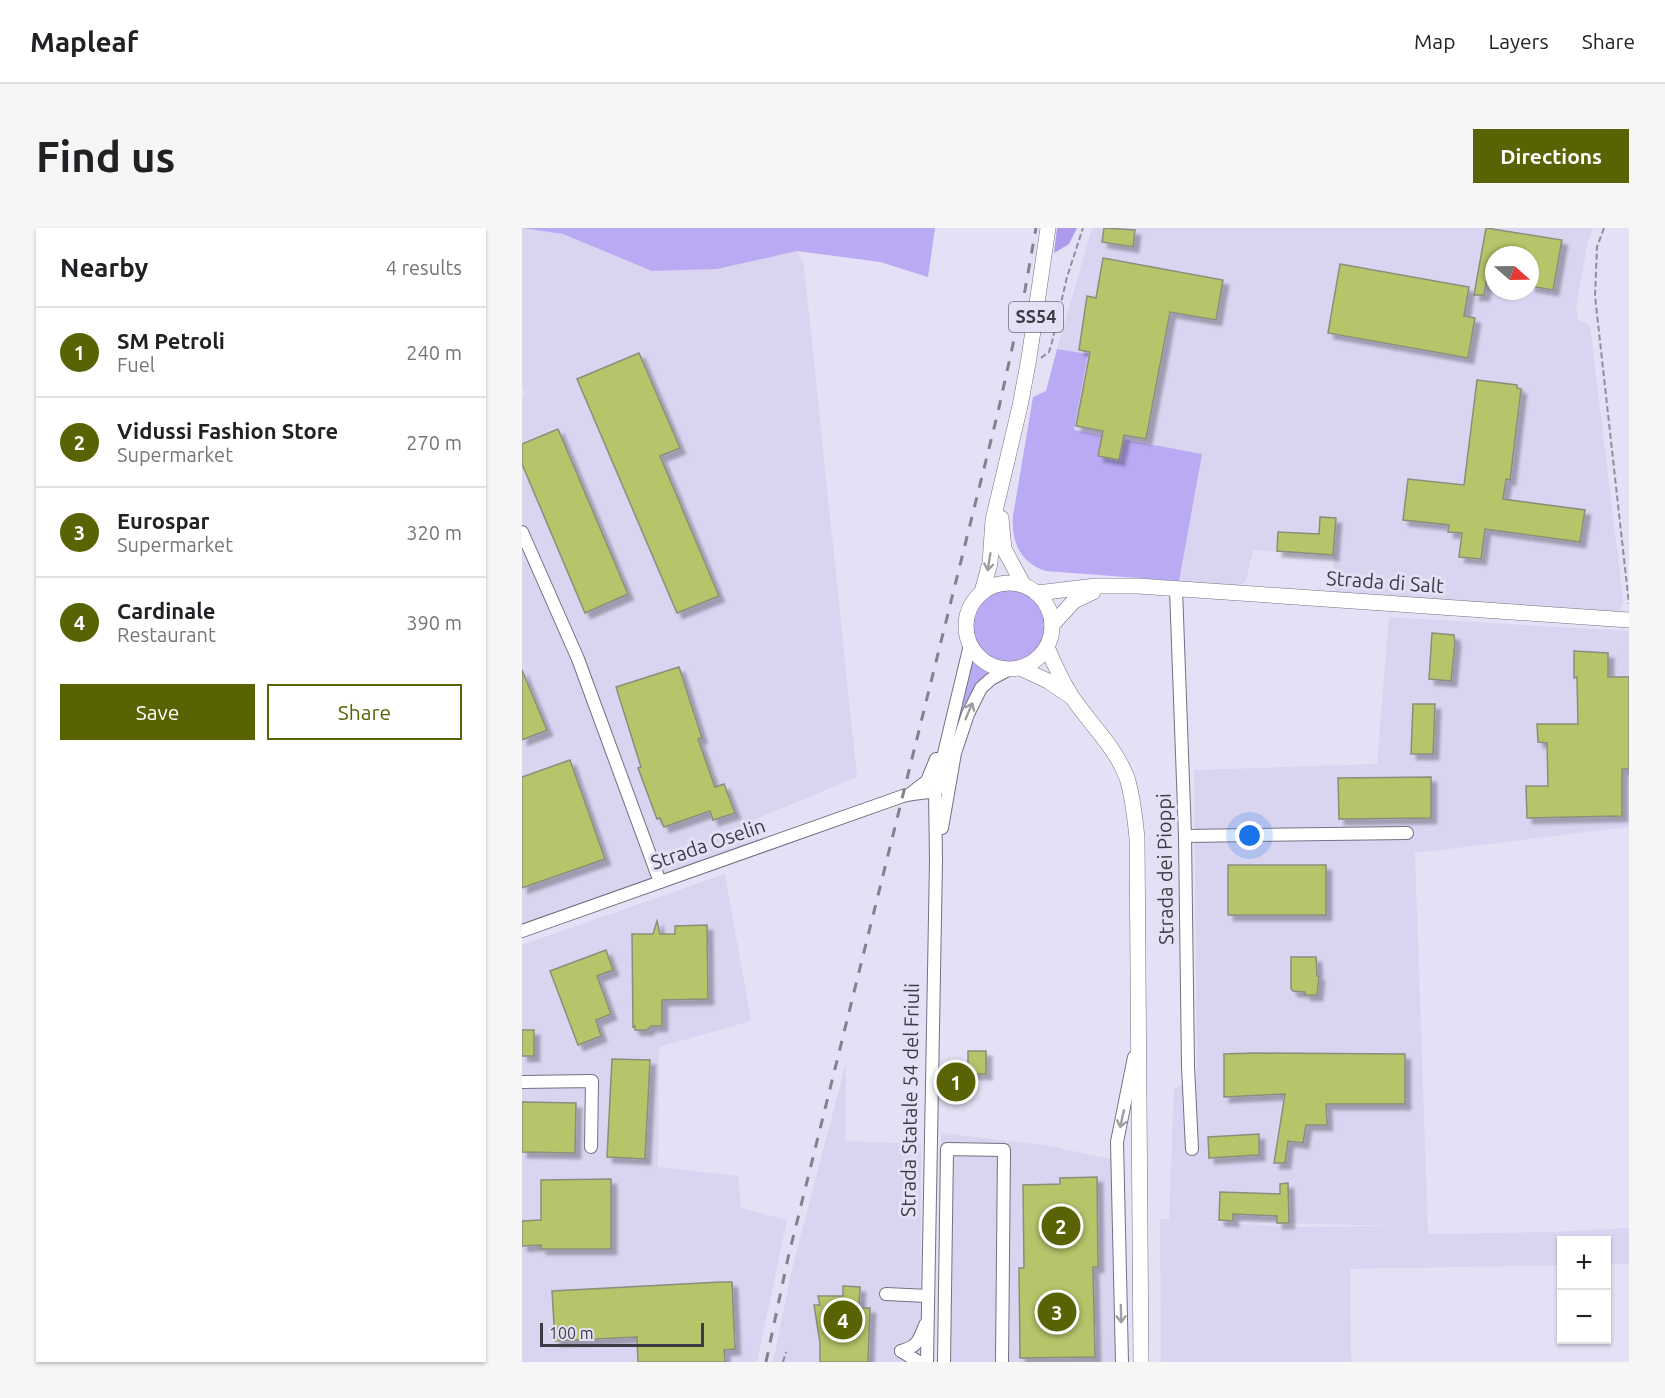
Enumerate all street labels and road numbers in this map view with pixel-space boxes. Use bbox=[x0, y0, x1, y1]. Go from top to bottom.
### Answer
road number: SS54 bbox=[1009, 302, 1063, 332]
street label: Strada di Salt bbox=[1325, 566, 1445, 597]
street label: Strada dei Pioppi bbox=[1152, 793, 1177, 945]
street label: Strada Oselin bbox=[648, 813, 768, 874]
street label: Strada Statale 54 del Friuli bbox=[896, 983, 923, 1217]

